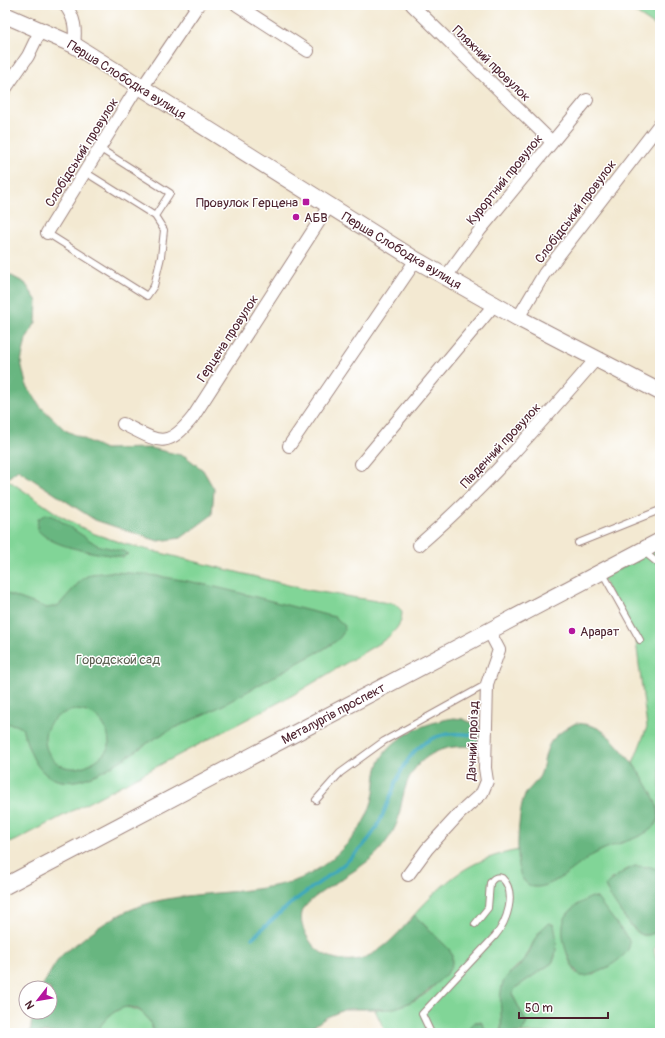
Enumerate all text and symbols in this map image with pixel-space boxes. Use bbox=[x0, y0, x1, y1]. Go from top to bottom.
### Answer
street label: Пляжний провулок bbox=[449, 22, 534, 105]
street label: Перша Слободка вулиця bbox=[64, 37, 189, 123]
street label: Слобідський провулок bbox=[42, 95, 122, 210]
street label: Курортний провулок bbox=[463, 131, 547, 228]
street label: Слобідський провулок bbox=[532, 156, 620, 267]
place label: Провулок Герцена bbox=[196, 195, 298, 211]
marker: Провулок Герцена bbox=[301, 197, 311, 207]
street label: Перша Слободка вулиця bbox=[339, 209, 464, 293]
place label: АБВ bbox=[304, 210, 328, 226]
marker: АБВ bbox=[291, 212, 301, 222]
street label: Герцена провулок bbox=[194, 292, 262, 385]
street label: Південний провулок bbox=[457, 400, 545, 492]
place label: Арарат bbox=[580, 624, 620, 640]
marker: Арарат bbox=[567, 626, 577, 636]
park label: Городской сад bbox=[76, 652, 160, 668]
street label: Металургів проспект bbox=[279, 680, 389, 748]
street label: Дачний проїзд bbox=[464, 701, 482, 782]
north arrow bbox=[18, 980, 58, 1020]
scale bar bbox=[519, 994, 608, 1020]
text: N bbox=[22, 998, 37, 1011]
text: 50 m bbox=[525, 1001, 553, 1016]

